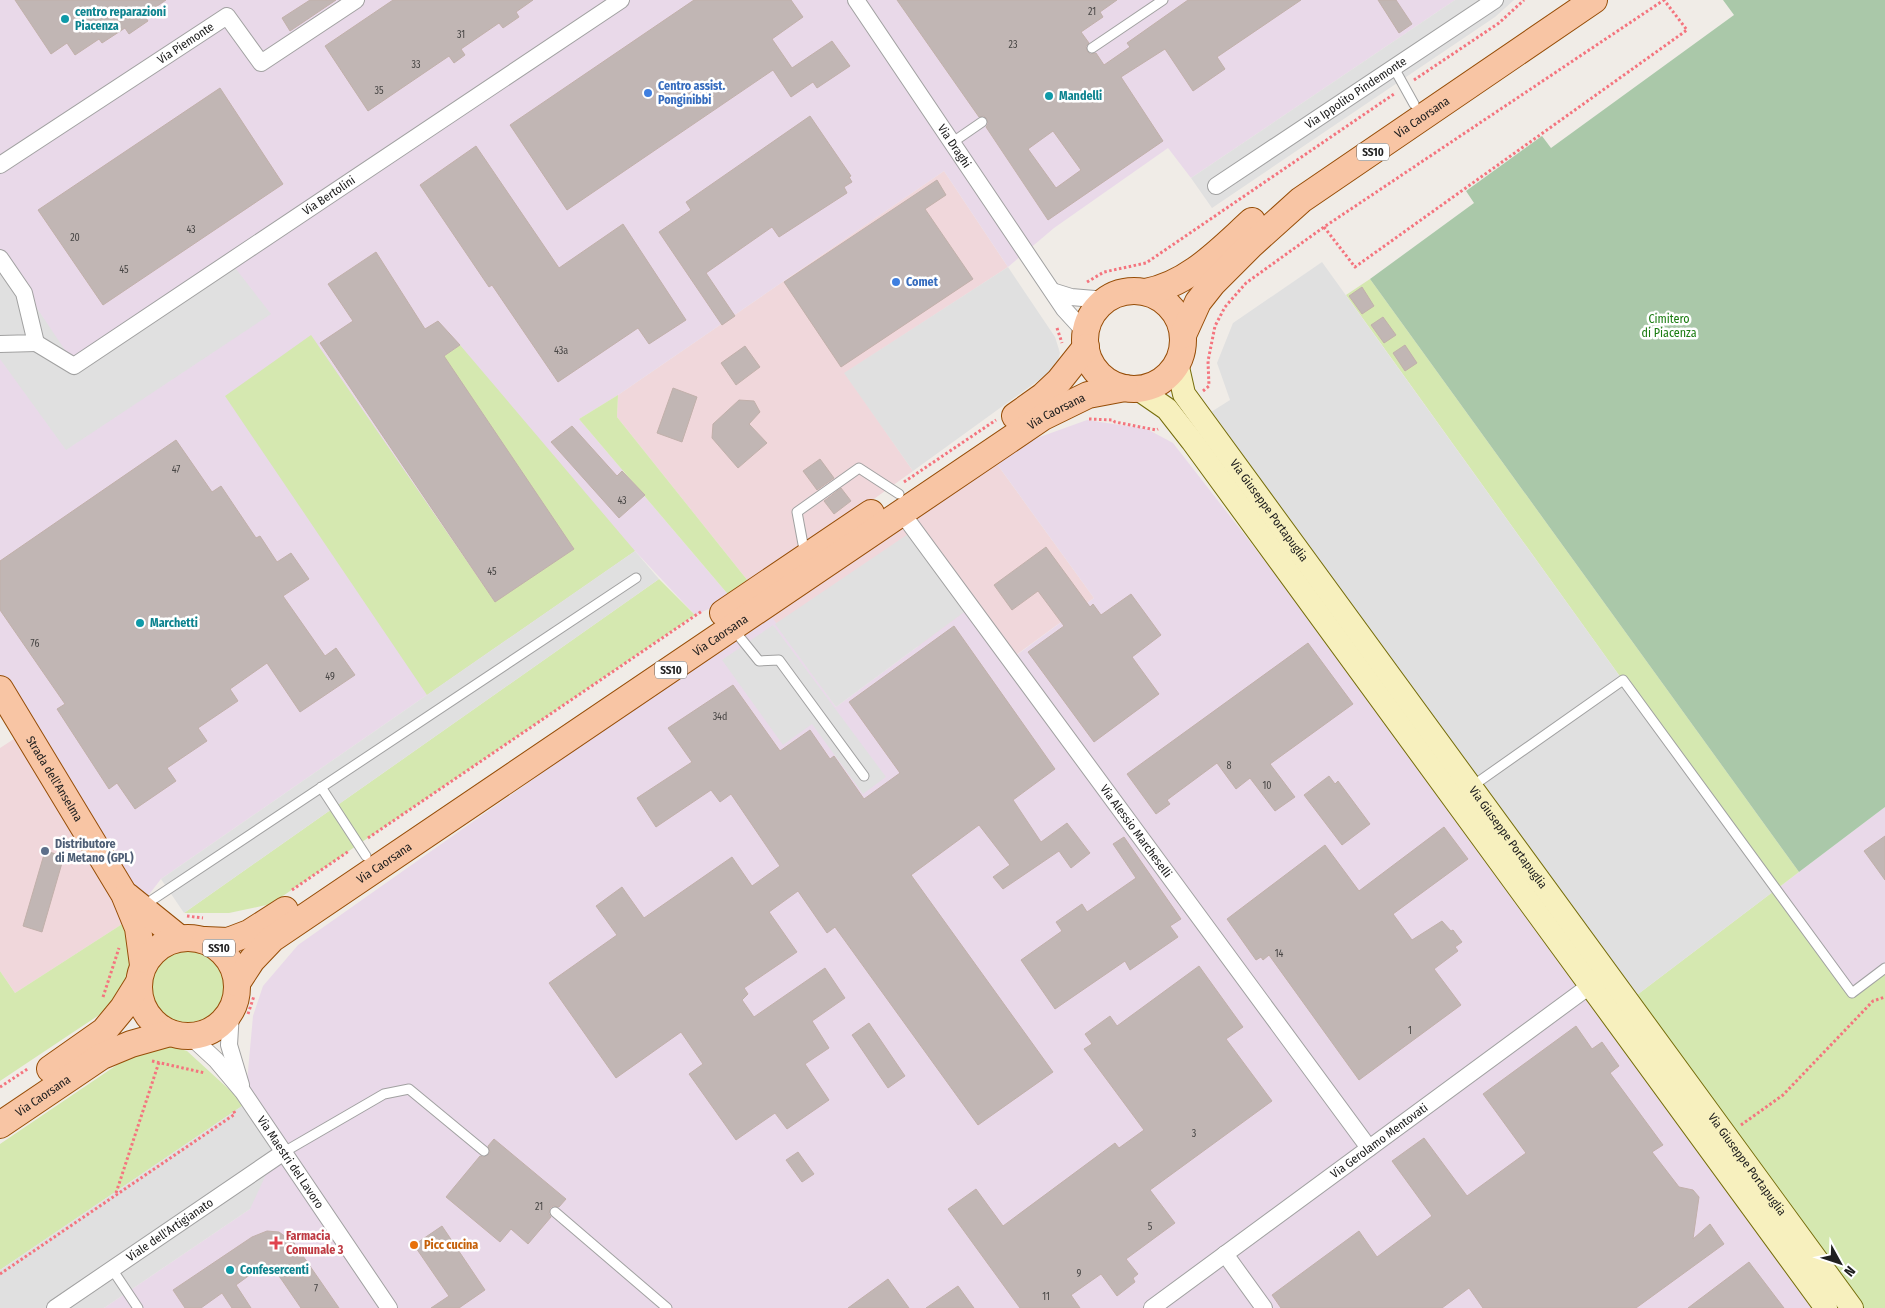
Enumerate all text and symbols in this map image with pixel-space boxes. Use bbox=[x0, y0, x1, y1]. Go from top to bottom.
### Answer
place label: centro reparazioni Piacenza bbox=[75, 5, 166, 33]
house number: 21 bbox=[1088, 6, 1096, 18]
marker: centro reparazioni Piacenza bbox=[59, 13, 71, 25]
street label: Via Piemonte bbox=[155, 20, 217, 67]
house number: 31 bbox=[457, 29, 465, 41]
house number: 23 bbox=[1009, 39, 1018, 51]
street label: Via Ippolito Pindemonte bbox=[1302, 54, 1409, 132]
house number: 33 bbox=[411, 59, 421, 71]
place label: Centro assist. Ponginibbi bbox=[658, 79, 726, 107]
house number: 35 bbox=[374, 85, 384, 97]
marker: Centro assist. Ponginibbi bbox=[642, 87, 654, 99]
place label: Mandelli bbox=[1059, 89, 1102, 103]
marker: Mandelli bbox=[1043, 90, 1055, 102]
street label: Via Caorsana bbox=[1392, 94, 1452, 141]
street label: Via Draghi bbox=[935, 122, 974, 170]
road number: SS10 bbox=[1357, 144, 1389, 160]
street label: Via Bertolini bbox=[300, 173, 358, 218]
house number: 43 bbox=[186, 224, 196, 236]
house number: 20 bbox=[70, 232, 80, 244]
house number: 45 bbox=[119, 264, 129, 276]
place label: Comet bbox=[906, 275, 939, 289]
marker: Comet bbox=[890, 276, 902, 288]
park label: Cimitero di Piacenza bbox=[1641, 312, 1697, 340]
house number: 43a bbox=[554, 345, 568, 357]
street label: Via Caorsana bbox=[1025, 390, 1088, 432]
street label: Via Giuseppe Portapuglia bbox=[1227, 457, 1311, 564]
house number: 47 bbox=[172, 464, 180, 476]
house number: 43 bbox=[617, 495, 627, 507]
house number: 45 bbox=[487, 566, 497, 578]
street label: Via Caorsana bbox=[690, 612, 751, 659]
place label: Marchetti bbox=[150, 616, 198, 630]
marker: Marchetti bbox=[134, 617, 146, 629]
house number: 76 bbox=[31, 638, 39, 650]
road number: SS10 bbox=[655, 662, 687, 678]
house number: 49 bbox=[325, 671, 335, 683]
house number: 34d bbox=[713, 711, 727, 723]
street label: Strada dell'Anselma bbox=[23, 734, 86, 824]
house number: 8 bbox=[1227, 760, 1232, 772]
house number: 10 bbox=[1262, 780, 1272, 792]
street label: Via Alessio Marcheselli bbox=[1097, 782, 1175, 880]
street label: Via Giuseppe Portapuglia bbox=[1466, 784, 1550, 891]
place label: Distributore di Metano (GPL) bbox=[55, 837, 134, 865]
street label: Via Caorsana bbox=[354, 839, 414, 887]
marker: Distributore di Metano (GPL) bbox=[39, 845, 51, 857]
road number: SS10 bbox=[203, 940, 235, 956]
house number: 14 bbox=[1275, 948, 1284, 960]
house number: 1 bbox=[1408, 1025, 1412, 1037]
street label: Via Caorsana bbox=[13, 1072, 73, 1119]
street label: Via Gerolamo Mentovati bbox=[1328, 1100, 1430, 1181]
street label: Via Giuseppe Portapuglia bbox=[1705, 1111, 1789, 1218]
street label: Via Maestri del Lavoro bbox=[254, 1113, 327, 1211]
house number: 3 bbox=[1192, 1128, 1197, 1140]
street label: Viale dell'Artigianato bbox=[124, 1195, 216, 1264]
house number: 21 bbox=[535, 1201, 543, 1213]
house number: 5 bbox=[1148, 1221, 1153, 1233]
place label: Farmacia Comunale 3 bbox=[286, 1229, 344, 1257]
marker: Farmacia Comunale 3 bbox=[270, 1237, 282, 1249]
place label: Picc cucina bbox=[424, 1238, 478, 1252]
north arrow bbox=[1815, 1238, 1865, 1288]
marker: Picc cucina bbox=[408, 1239, 420, 1251]
text: N bbox=[1840, 1262, 1859, 1280]
place label: Confesercenti bbox=[240, 1263, 309, 1277]
marker: Confesercenti bbox=[224, 1264, 236, 1276]
house number: 9 bbox=[1077, 1268, 1082, 1280]
house number: 7 bbox=[314, 1283, 318, 1295]
house number: 11 bbox=[1042, 1291, 1050, 1303]

